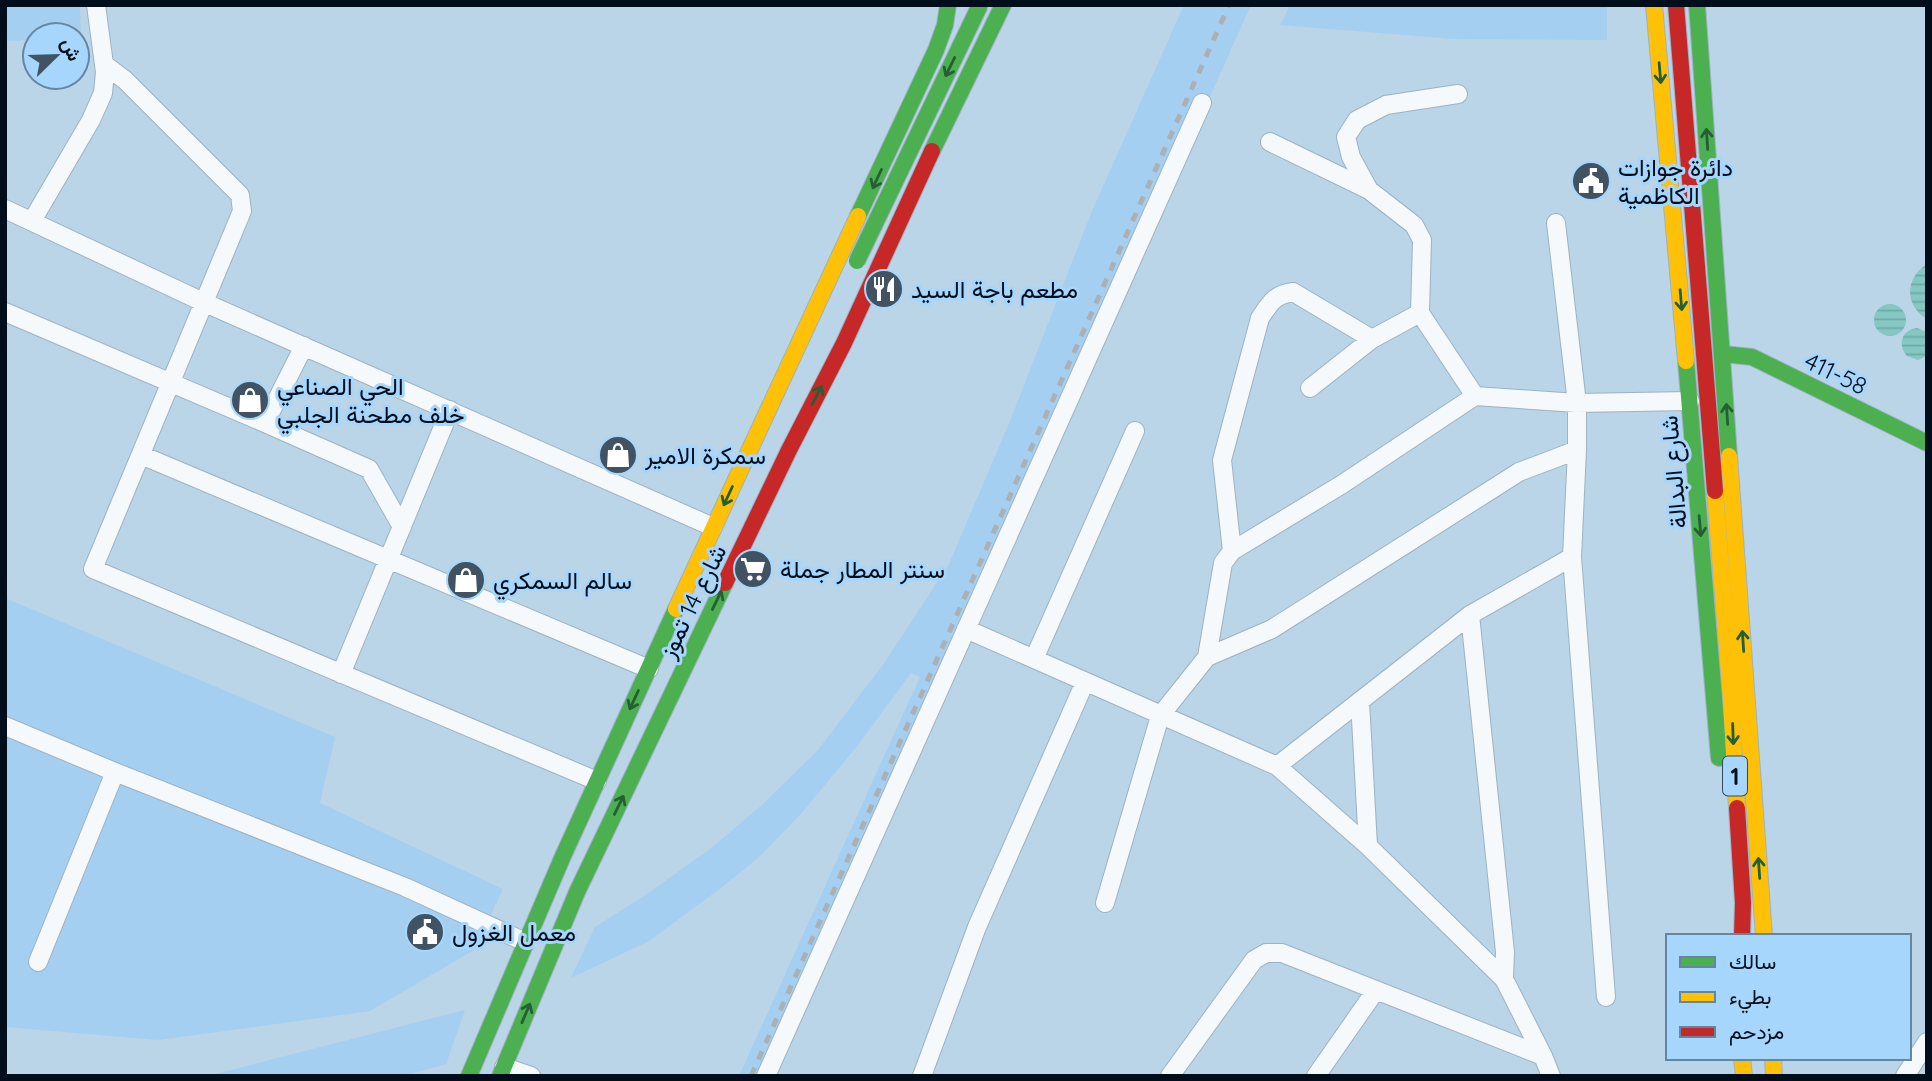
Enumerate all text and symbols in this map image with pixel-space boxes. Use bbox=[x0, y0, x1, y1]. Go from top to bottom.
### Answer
north arrow bbox=[21, 21, 91, 91]
text: ش bbox=[56, 34, 87, 65]
one-way arrow bbox=[943, 56, 956, 77]
one-way arrow bbox=[1654, 61, 1667, 84]
one-way arrow bbox=[1700, 128, 1713, 151]
place label: دائرة جوازات الكاظمية bbox=[1618, 152, 1733, 210]
public building icon: دائرة جوازات الكاظمية bbox=[1570, 160, 1612, 202]
one-way arrow bbox=[869, 168, 883, 189]
restaurant icon: مطعم باجة السيد bbox=[863, 268, 905, 310]
place label: مطعم باجة السيد bbox=[911, 274, 1078, 306]
one-way arrow bbox=[1674, 288, 1687, 311]
street label: 411-58 bbox=[1800, 345, 1872, 401]
place label: الحي الصناعي خلف مطحنة الجلبي bbox=[277, 371, 465, 434]
shop icon: الحي الصناعي خلف مطحنة الجلبي bbox=[229, 379, 271, 421]
one-way arrow bbox=[810, 386, 824, 406]
one-way arrow bbox=[1721, 403, 1734, 426]
street label: شارع البدالة bbox=[1653, 414, 1695, 530]
shop icon: سمكرة الامير bbox=[597, 434, 639, 476]
place label: سمكرة الامير bbox=[644, 440, 766, 471]
one-way arrow bbox=[721, 484, 734, 506]
one-way arrow bbox=[1694, 515, 1707, 537]
street label: شارع 14 تموز bbox=[651, 539, 734, 664]
supermarket icon: سنتر المطار جملة bbox=[732, 548, 774, 590]
place label: سنتر المطار جملة bbox=[780, 554, 945, 585]
shop icon: سالم السمكري bbox=[445, 559, 487, 601]
place label: سالم السمكري bbox=[493, 565, 632, 600]
one-way arrow bbox=[711, 590, 724, 611]
one-way arrow bbox=[1737, 630, 1750, 653]
one-way arrow bbox=[627, 689, 640, 710]
one-way arrow bbox=[1726, 722, 1739, 745]
road number: 1 bbox=[1723, 756, 1747, 796]
one-way arrow bbox=[613, 795, 626, 816]
one-way arrow bbox=[1753, 856, 1766, 879]
public building icon: معمل الغزول bbox=[404, 911, 446, 953]
place label: معمل الغزول bbox=[452, 917, 576, 948]
legend bbox=[1666, 934, 1911, 1060]
text: سالك bbox=[1729, 948, 1776, 974]
text: بطيء bbox=[1729, 983, 1772, 1014]
one-way arrow bbox=[520, 1002, 533, 1024]
text: مزدحم bbox=[1729, 1018, 1784, 1046]

